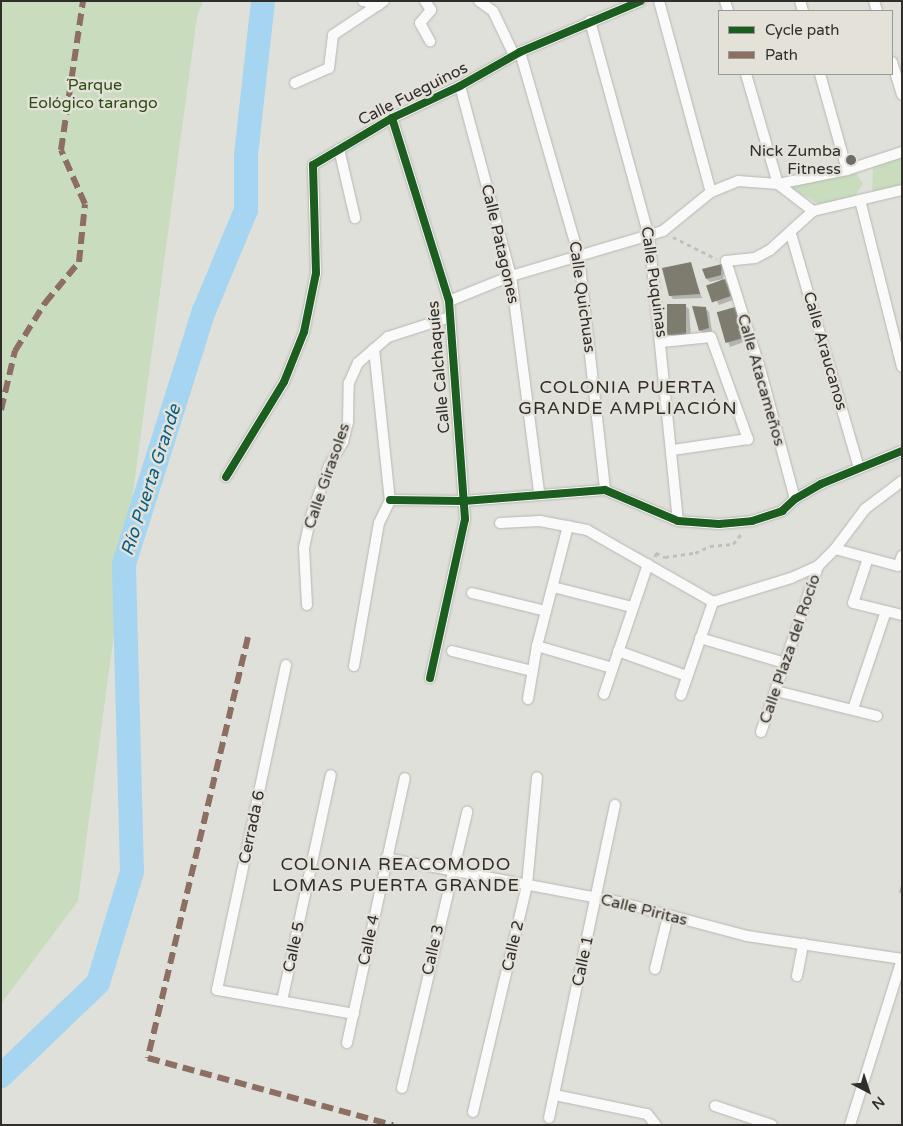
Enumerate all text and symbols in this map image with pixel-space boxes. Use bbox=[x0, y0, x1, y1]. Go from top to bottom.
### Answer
legend bbox=[718, 10, 893, 75]
text: Cycle path bbox=[765, 21, 839, 39]
text: Path bbox=[765, 46, 798, 64]
street label: Calle Fueguinos bbox=[355, 58, 471, 130]
park label: ´Parque Eológico tarango bbox=[28, 75, 158, 113]
place label: Nick Zumba Fitness bbox=[749, 141, 841, 179]
marker: Nick Zumba Fitness bbox=[845, 154, 857, 166]
street label: Calle Patagones bbox=[477, 182, 523, 306]
street label: Calle Puquinas bbox=[637, 225, 671, 339]
street label: Calle Quichuas bbox=[565, 240, 599, 354]
street label: Calle Araucanos bbox=[799, 289, 851, 413]
street label: Calle Calchaquíes bbox=[424, 300, 454, 434]
street label: Calle Atacameños bbox=[733, 312, 789, 448]
district label: COLONIA PUERTA GRANDE AMPLIACIÓN bbox=[516, 377, 740, 419]
water label: Río Puerta Grande bbox=[116, 402, 186, 558]
street label: Calle Girasoles bbox=[300, 421, 354, 531]
street label: Calle Plaza del Rocío bbox=[755, 572, 825, 726]
street label: Cerrada 6 bbox=[235, 789, 269, 865]
district label: COLONIA REACOMODO LOMAS PUERTA GRANDE bbox=[270, 854, 522, 896]
street label: Calle Piritas bbox=[599, 890, 689, 930]
street label: Calle 4 bbox=[354, 913, 384, 967]
street label: Calle 2 bbox=[498, 919, 528, 973]
street label: Calle 5 bbox=[279, 920, 309, 974]
street label: Calle 3 bbox=[418, 923, 448, 977]
street label: Calle 1 bbox=[568, 934, 598, 988]
north arrow bbox=[843, 1066, 893, 1116]
text: N bbox=[868, 1093, 888, 1113]

